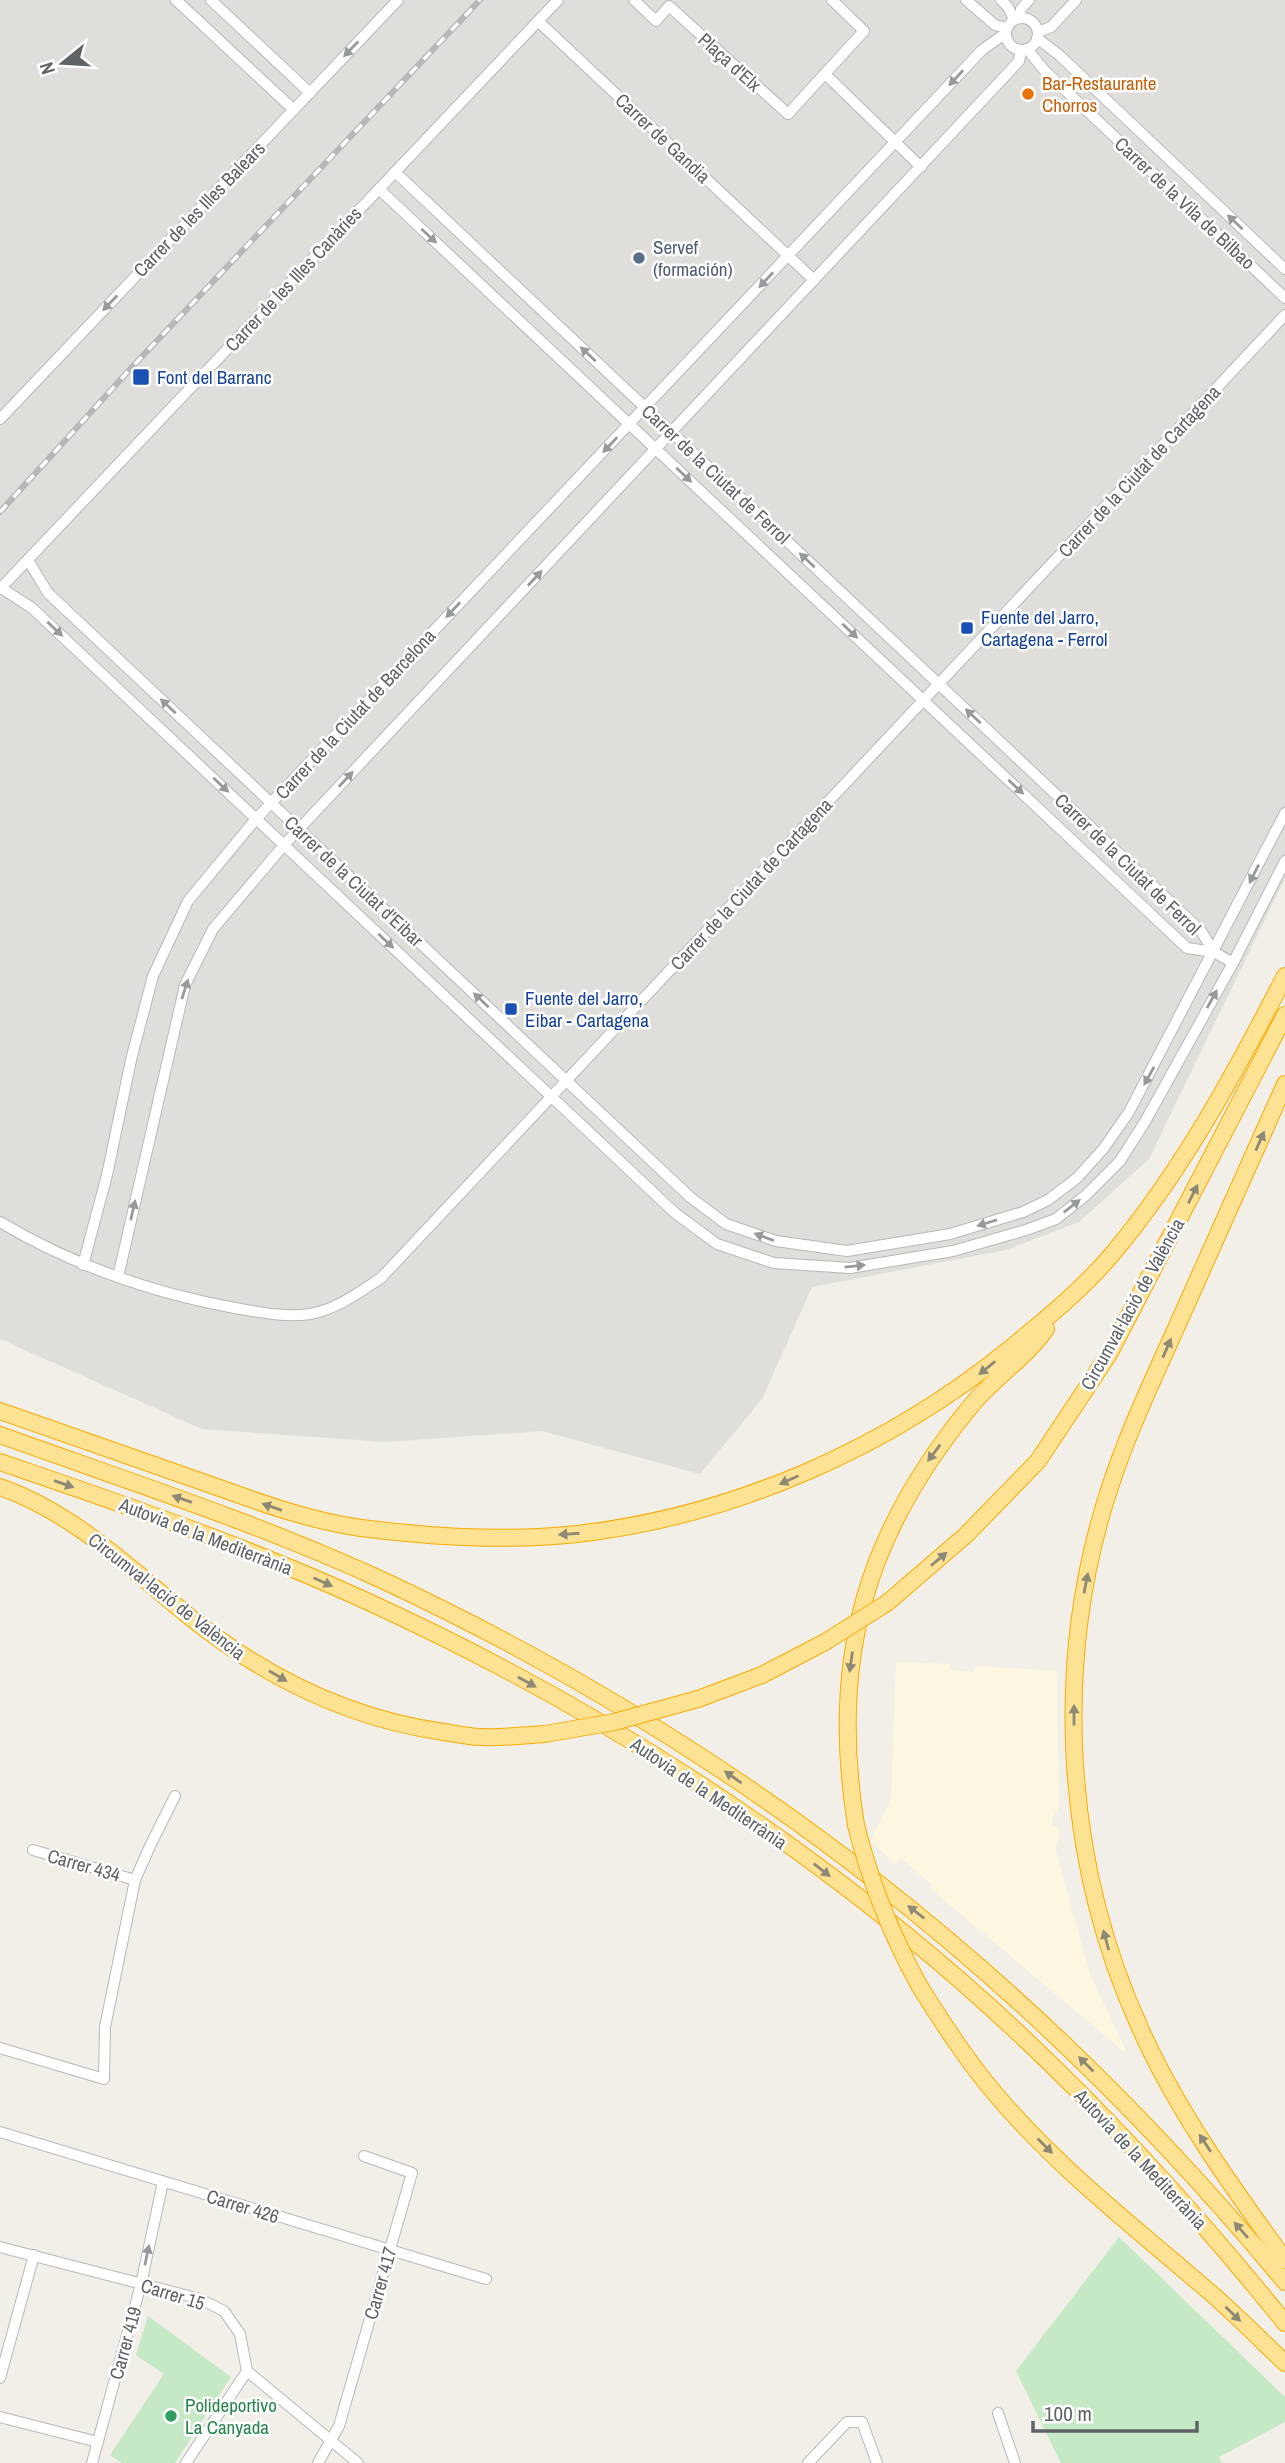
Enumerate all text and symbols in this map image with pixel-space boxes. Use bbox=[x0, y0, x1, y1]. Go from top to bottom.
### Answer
street label: Plaça d'Elx bbox=[693, 27, 767, 97]
north arrow bbox=[28, 28, 98, 98]
one-way arrow bbox=[343, 41, 360, 58]
text: N bbox=[33, 59, 61, 78]
one-way arrow bbox=[947, 70, 964, 87]
place label: Bar-Restaurante Chorros bbox=[1042, 70, 1156, 118]
marker: Bar-Restaurante Chorros bbox=[1020, 86, 1036, 102]
street label: Carrer de Gandia bbox=[610, 87, 716, 189]
street label: Carrer de la Vila de Bilbao bbox=[1109, 131, 1261, 275]
street label: Carrer de les Illes Balears bbox=[127, 135, 271, 282]
street label: Carrer de les Illes Canàries bbox=[219, 201, 367, 357]
one-way arrow bbox=[1227, 213, 1244, 230]
one-way arrow bbox=[420, 227, 437, 243]
place label: Servef (formación) bbox=[653, 234, 733, 282]
marker: Servef (formación) bbox=[631, 250, 647, 266]
one-way arrow bbox=[757, 271, 774, 288]
one-way arrow bbox=[103, 294, 119, 311]
one-way arrow bbox=[580, 346, 597, 362]
place label: Font del Barranc bbox=[157, 364, 272, 390]
marker: Font del Barranc bbox=[131, 367, 151, 387]
street label: Carrer de la Ciutat de Cartagena bbox=[1052, 379, 1226, 563]
street label: Carrer de la Ciutat de Ferrol bbox=[636, 398, 796, 550]
one-way arrow bbox=[602, 436, 618, 453]
one-way arrow bbox=[675, 467, 692, 483]
one-way arrow bbox=[799, 553, 816, 569]
one-way arrow bbox=[527, 570, 543, 587]
one-way arrow bbox=[445, 602, 462, 619]
place label: Fuente del Jarro, Cartagena - Ferrol bbox=[981, 604, 1108, 652]
marker: Fuente del Jarro, Cartagena - Ferrol bbox=[959, 620, 975, 636]
one-way arrow bbox=[46, 621, 64, 637]
street label: Carrer de la Ciutat de Barcelona bbox=[269, 623, 441, 805]
one-way arrow bbox=[841, 623, 859, 639]
one-way arrow bbox=[159, 698, 177, 714]
one-way arrow bbox=[965, 709, 982, 725]
one-way arrow bbox=[338, 770, 354, 788]
one-way arrow bbox=[212, 777, 230, 793]
one-way arrow bbox=[1007, 778, 1024, 794]
street label: Carrer de la Ciutat de Ferrol bbox=[1049, 787, 1207, 941]
street label: Carrer de la Ciutat de Cartagena bbox=[664, 792, 838, 976]
street label: Carrer de la Ciutat d'Eibar bbox=[279, 810, 430, 953]
one-way arrow bbox=[1248, 864, 1259, 884]
one-way arrow bbox=[377, 933, 395, 949]
one-way arrow bbox=[180, 978, 191, 999]
place label: Fuente del Jarro, Eibar - Cartagena bbox=[525, 985, 649, 1033]
one-way arrow bbox=[1206, 990, 1218, 1009]
one-way arrow bbox=[473, 993, 490, 1009]
marker: Fuente del Jarro, Eibar - Cartagena bbox=[503, 1001, 519, 1017]
one-way arrow bbox=[1143, 1066, 1155, 1086]
one-way arrow bbox=[1254, 1131, 1266, 1151]
one-way arrow bbox=[1187, 1184, 1198, 1204]
one-way arrow bbox=[128, 1199, 139, 1221]
one-way arrow bbox=[1063, 1199, 1081, 1214]
street label: Circumval·lació de València bbox=[1074, 1213, 1190, 1395]
one-way arrow bbox=[976, 1219, 997, 1229]
one-way arrow bbox=[753, 1231, 774, 1242]
one-way arrow bbox=[845, 1261, 867, 1272]
one-way arrow bbox=[1162, 1338, 1173, 1359]
one-way arrow bbox=[978, 1360, 996, 1375]
one-way arrow bbox=[927, 1444, 942, 1462]
one-way arrow bbox=[779, 1474, 799, 1486]
one-way arrow bbox=[54, 1479, 75, 1490]
street label: Autovia de la Mediterrània bbox=[115, 1491, 297, 1581]
one-way arrow bbox=[171, 1494, 192, 1505]
one-way arrow bbox=[261, 1501, 282, 1512]
street label: Circumval·lació de València bbox=[83, 1526, 251, 1666]
one-way arrow bbox=[558, 1529, 580, 1540]
one-way arrow bbox=[930, 1551, 948, 1566]
one-way arrow bbox=[1081, 1572, 1092, 1594]
one-way arrow bbox=[313, 1576, 333, 1588]
one-way arrow bbox=[846, 1651, 857, 1673]
one-way arrow bbox=[268, 1670, 287, 1682]
one-way arrow bbox=[517, 1676, 537, 1688]
one-way arrow bbox=[1068, 1704, 1080, 1726]
street label: Autovia de la Mediterrània bbox=[625, 1730, 793, 1855]
one-way arrow bbox=[724, 1770, 742, 1784]
street label: Carrer 434 bbox=[45, 1842, 124, 1888]
one-way arrow bbox=[813, 1863, 831, 1877]
one-way arrow bbox=[908, 1905, 926, 1920]
one-way arrow bbox=[1100, 1928, 1111, 1950]
one-way arrow bbox=[1078, 2056, 1095, 2072]
street label: Autovia de la Mediterrània bbox=[1068, 2082, 1213, 2235]
one-way arrow bbox=[1198, 2134, 1211, 2153]
one-way arrow bbox=[1036, 2138, 1053, 2155]
street label: Carrer 426 bbox=[204, 2183, 282, 2229]
one-way arrow bbox=[1233, 2221, 1249, 2239]
street label: Carrer 417 bbox=[357, 2243, 403, 2322]
one-way arrow bbox=[142, 2244, 153, 2266]
street label: Carrer 15 bbox=[138, 2272, 209, 2316]
street label: Carrer 419 bbox=[103, 2304, 147, 2382]
one-way arrow bbox=[1224, 2305, 1241, 2321]
scale bar bbox=[1033, 2390, 1198, 2434]
place label: Polideportivo La Canyada bbox=[185, 2392, 277, 2440]
text: 100 m bbox=[1044, 2399, 1092, 2428]
marker: Polideportivo La Canyada bbox=[163, 2408, 179, 2424]

